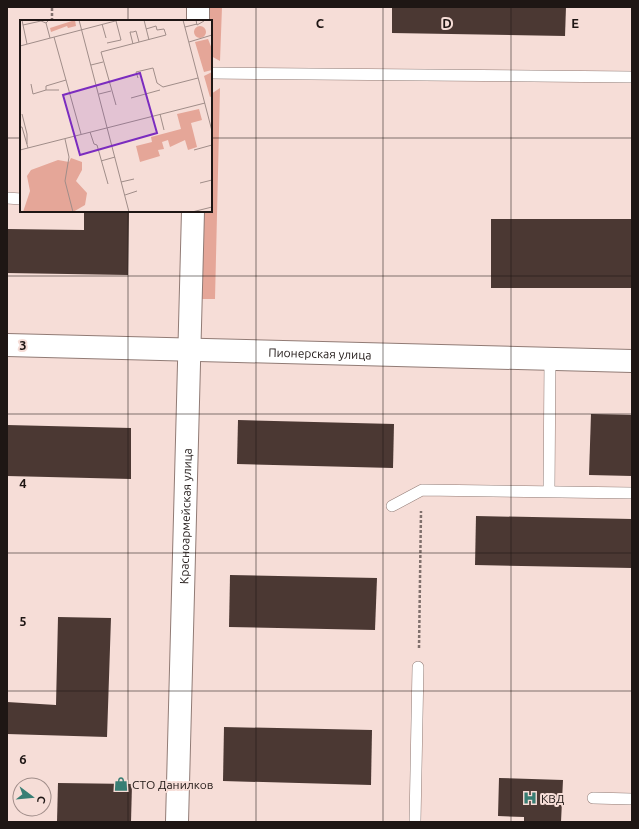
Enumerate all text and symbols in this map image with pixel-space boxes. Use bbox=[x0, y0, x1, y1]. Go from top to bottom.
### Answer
text: C bbox=[316, 16, 325, 30]
text: D bbox=[442, 16, 452, 30]
text: E bbox=[571, 16, 579, 30]
inset map bbox=[20, 20, 212, 212]
text: 3 bbox=[19, 338, 27, 352]
street label: Пионерская улица bbox=[268, 345, 372, 361]
street label: Красноармейская улица bbox=[177, 448, 193, 584]
text: 4 bbox=[19, 476, 27, 490]
text: 5 bbox=[19, 614, 27, 628]
text: 6 bbox=[19, 752, 27, 766]
shop icon: СТО Данилков bbox=[113, 776, 129, 792]
north arrow bbox=[12, 777, 52, 817]
place label: СТО Данилков bbox=[132, 778, 213, 791]
hospital icon: КВД bbox=[522, 790, 538, 806]
place label: КВД bbox=[541, 792, 564, 805]
text: С bbox=[35, 795, 48, 805]

